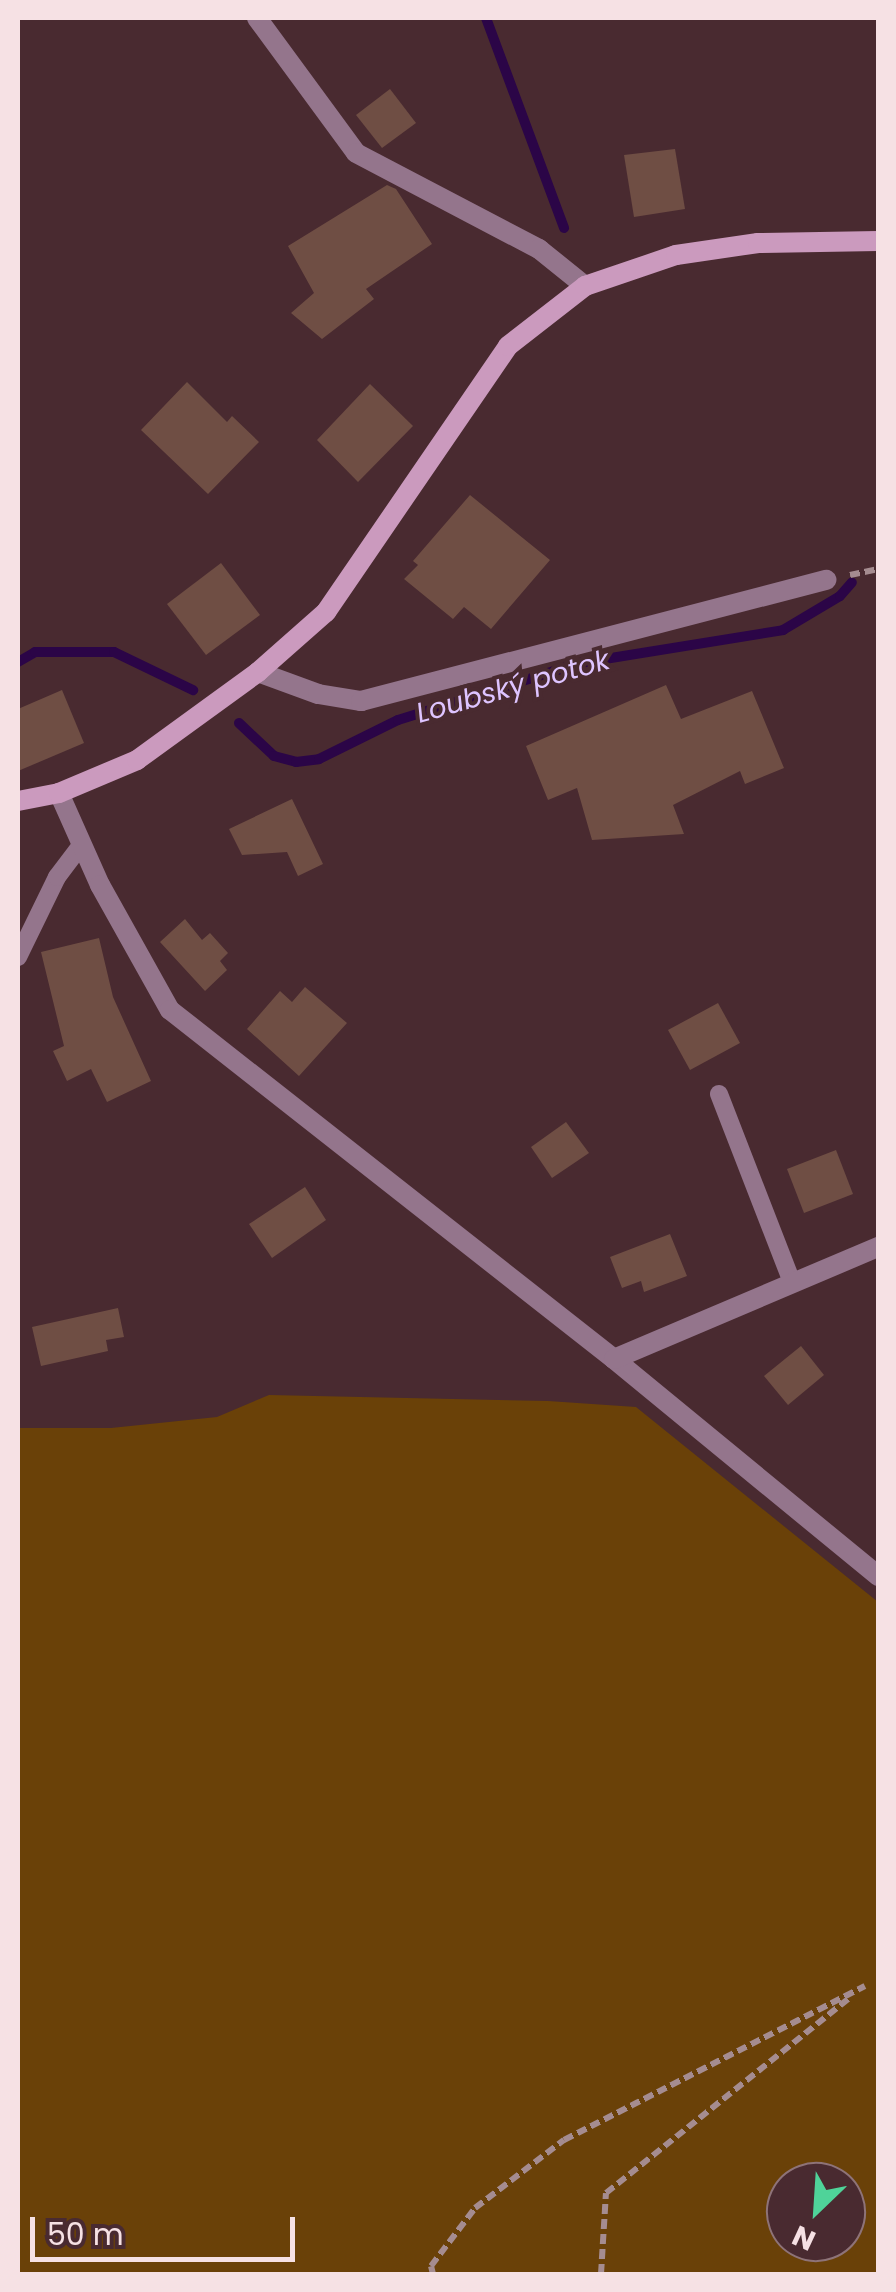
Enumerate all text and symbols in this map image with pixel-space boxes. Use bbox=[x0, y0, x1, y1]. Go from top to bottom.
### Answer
water label: Loubský potok bbox=[413, 643, 613, 731]
north arrow bbox=[766, 2162, 866, 2262]
scale bar bbox=[35, 2197, 300, 2259]
text: 50 m bbox=[47, 2213, 124, 2256]
text: N bbox=[786, 2216, 822, 2260]

